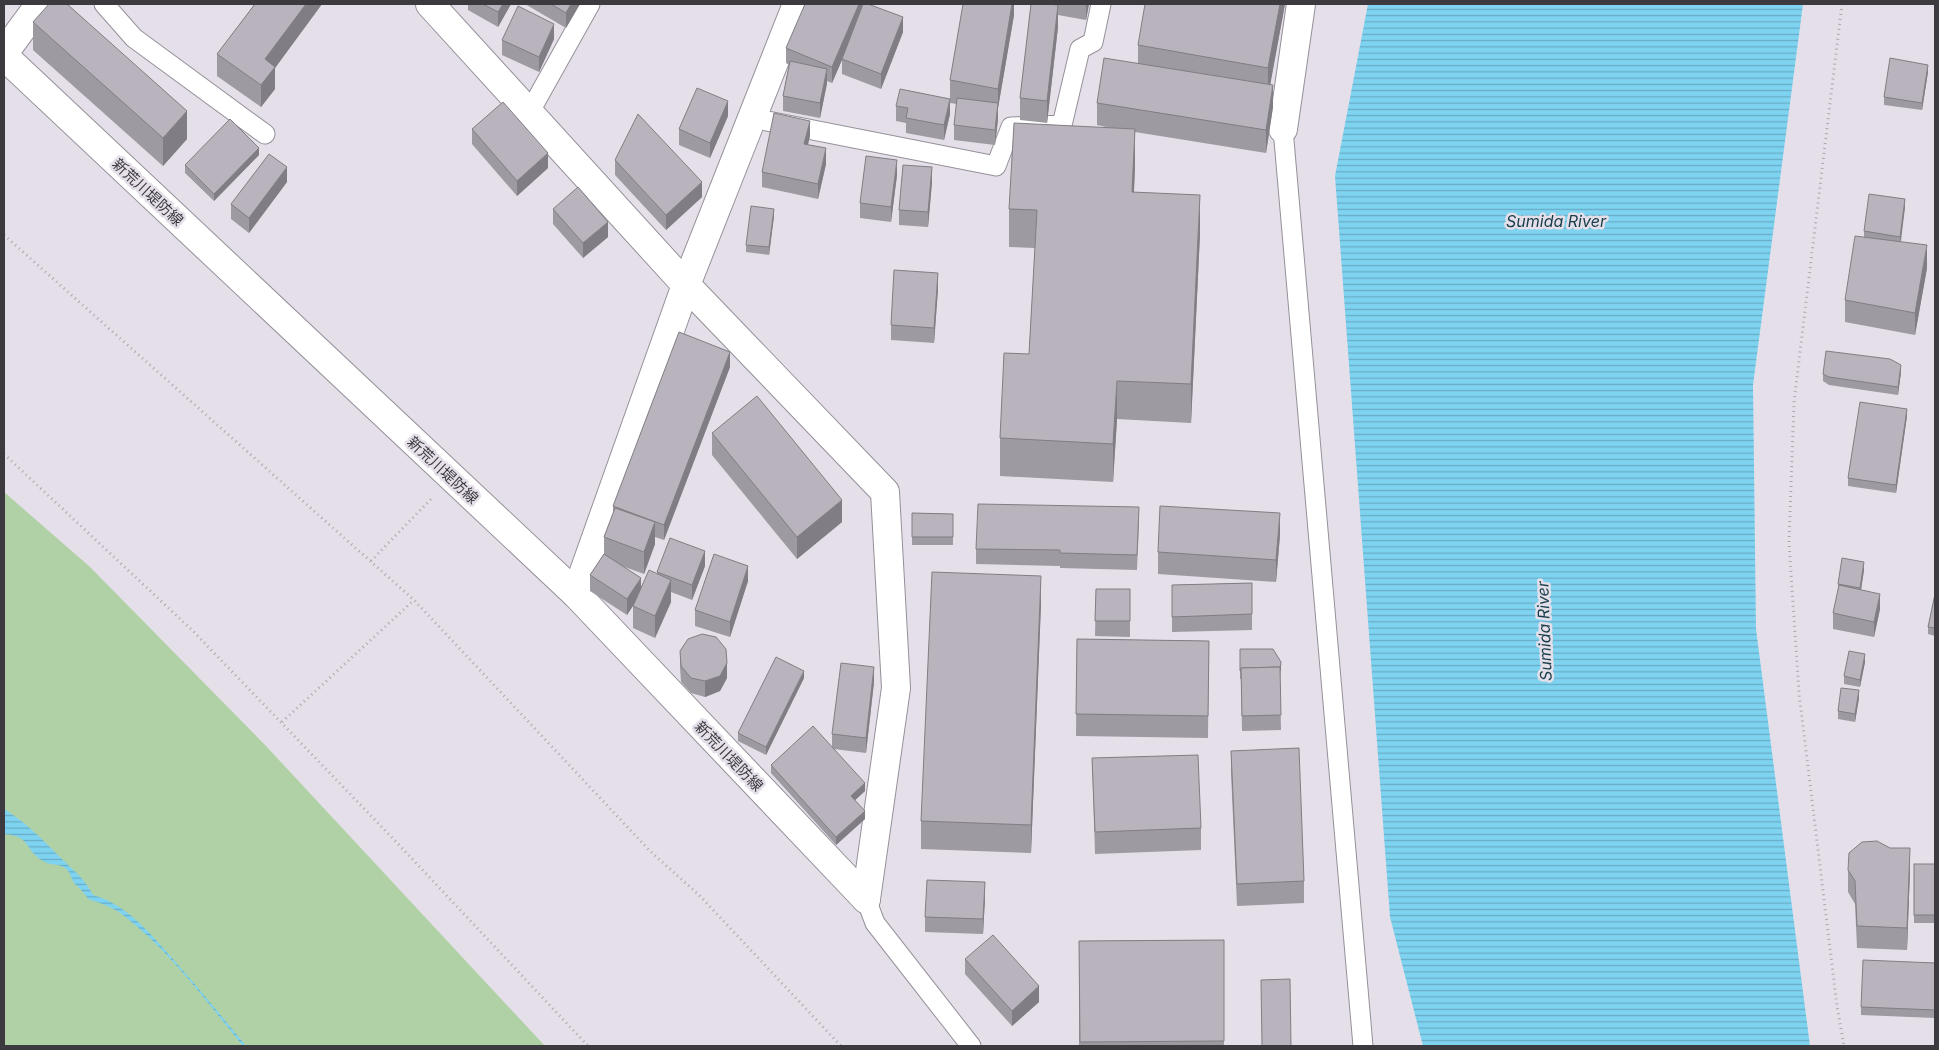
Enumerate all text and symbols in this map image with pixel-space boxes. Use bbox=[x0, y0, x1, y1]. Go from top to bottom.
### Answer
street label: 新荒川堤防線 bbox=[109, 154, 187, 230]
water label: Sumida River bbox=[1506, 211, 1607, 231]
street label: 新荒川堤防線 bbox=[404, 432, 482, 508]
water label: Sumida River bbox=[1532, 580, 1556, 681]
street label: 新荒川堤防線 bbox=[691, 717, 767, 795]

